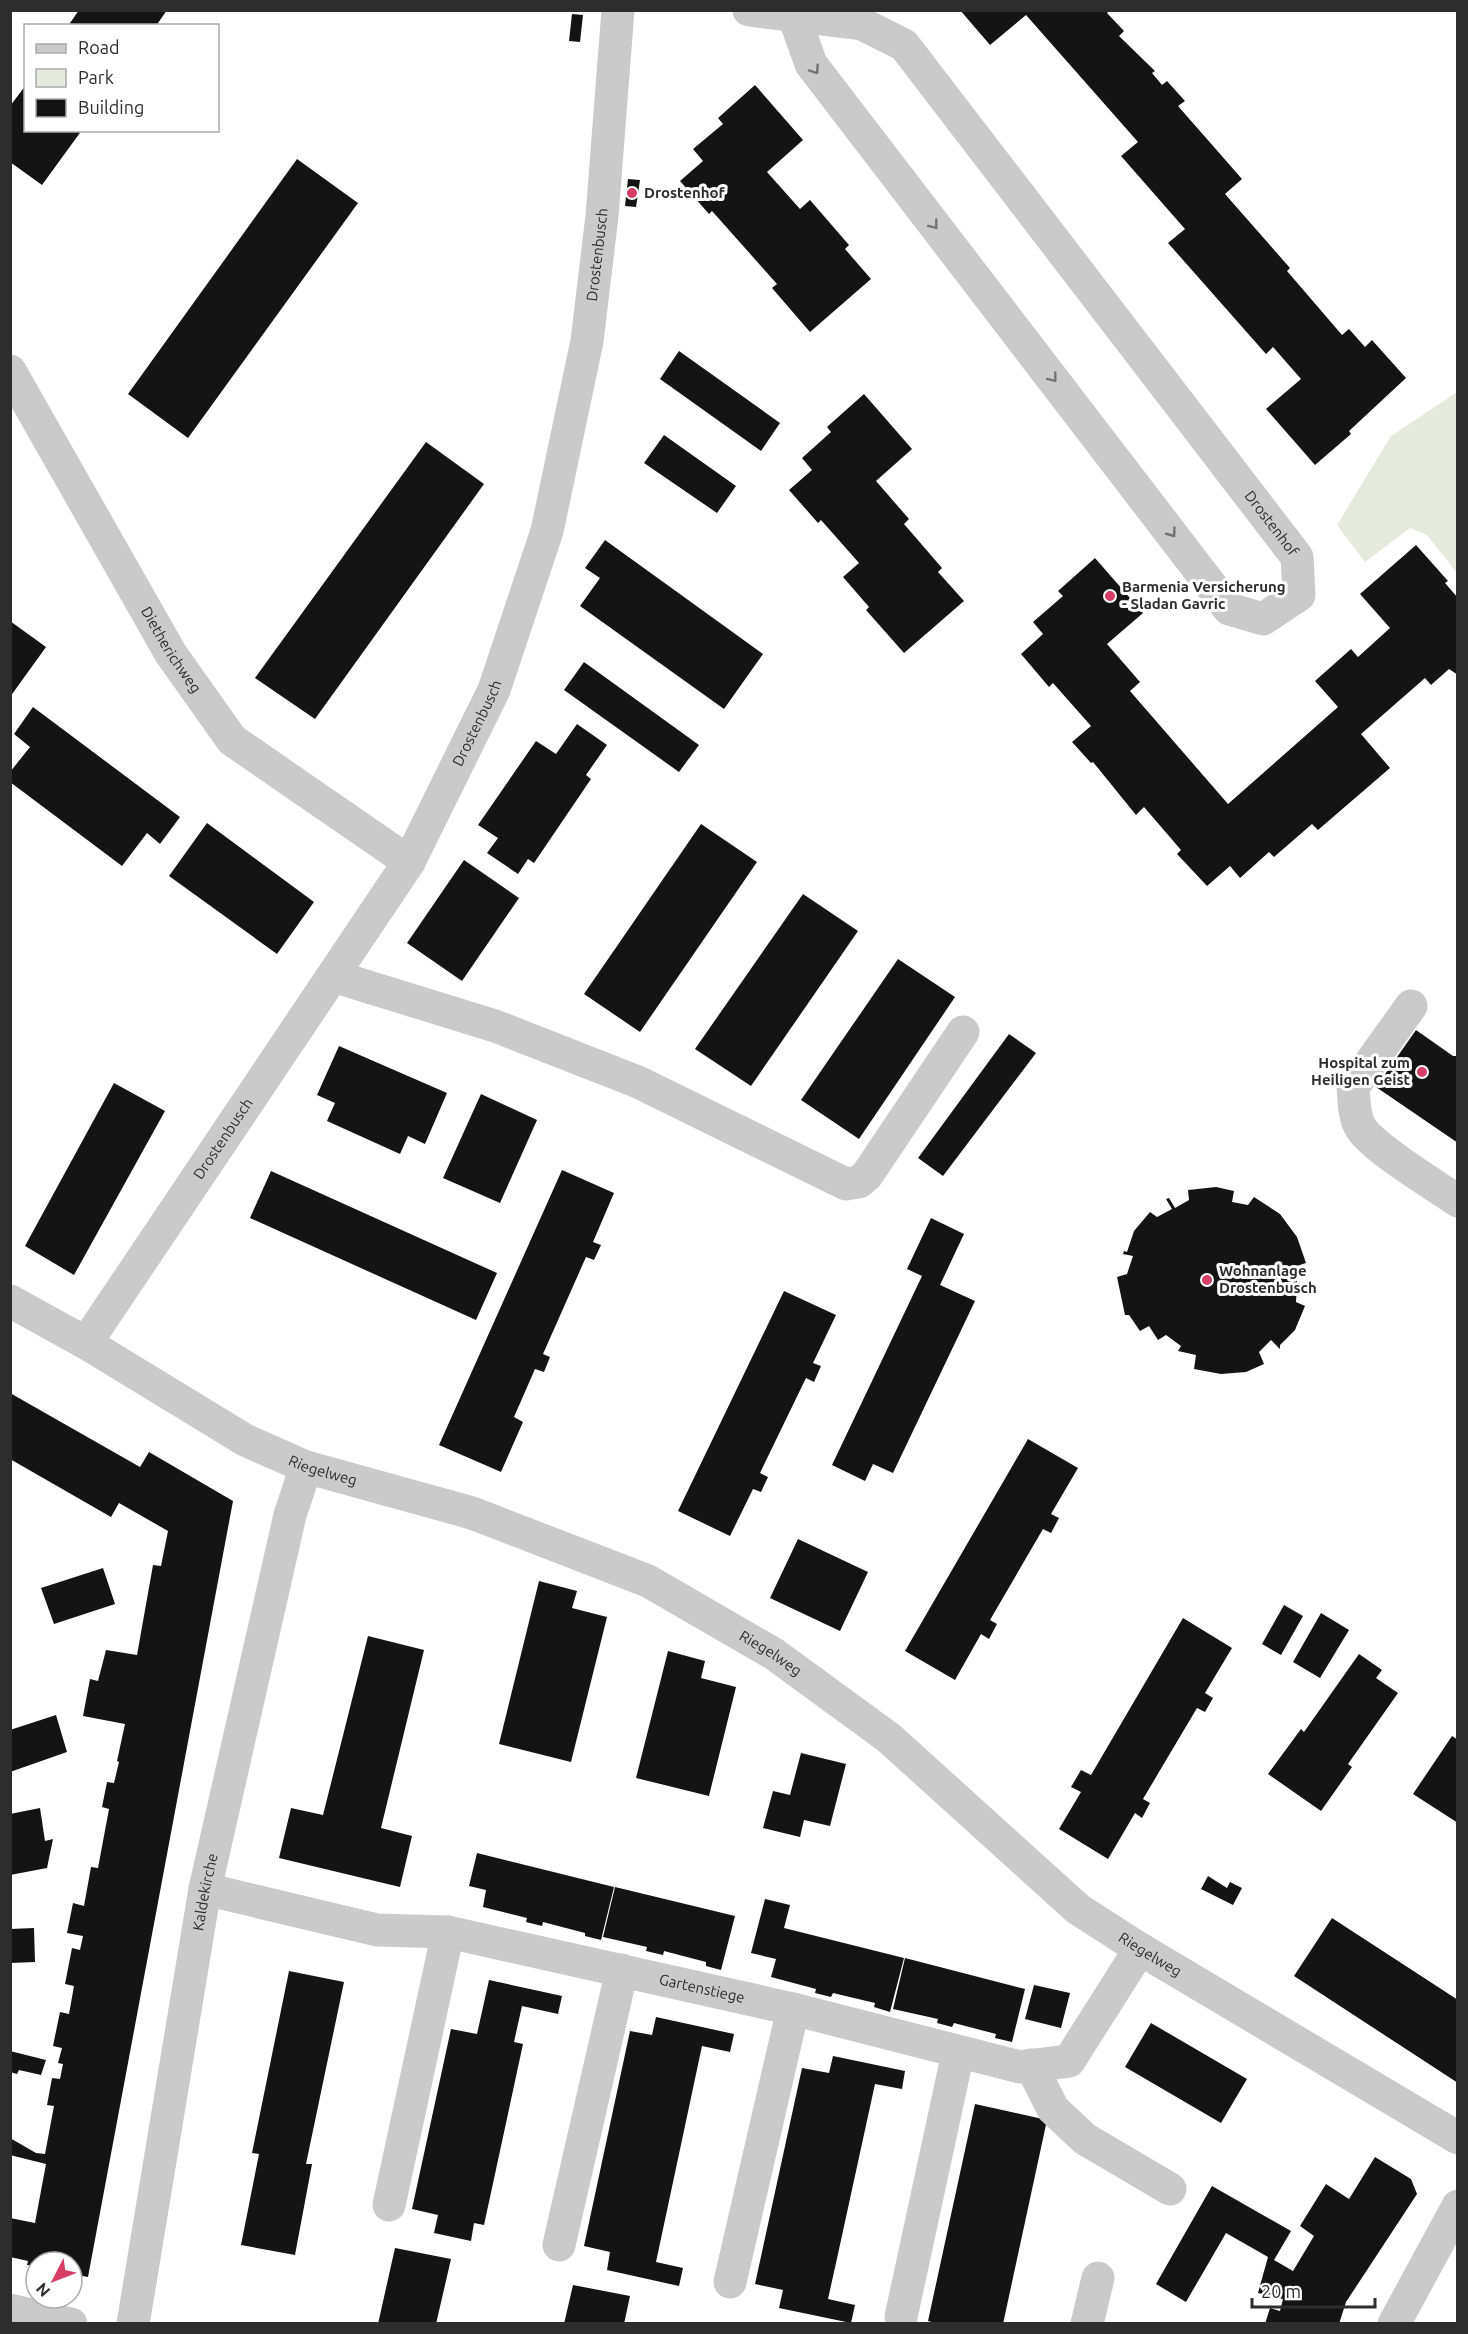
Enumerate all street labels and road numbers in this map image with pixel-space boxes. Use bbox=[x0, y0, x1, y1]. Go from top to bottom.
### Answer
street label: Drostenbusch bbox=[583, 207, 611, 302]
street label: Drostenhof bbox=[1241, 487, 1302, 559]
street label: Dietherichweg bbox=[138, 604, 205, 696]
street label: Drostenbusch bbox=[449, 678, 505, 769]
street label: Drostenbusch bbox=[190, 1095, 256, 1182]
street label: Riegelweg bbox=[286, 1451, 359, 1489]
street label: Riegelweg bbox=[736, 1627, 805, 1679]
street label: Kaldekirche bbox=[189, 1852, 221, 1932]
street label: Riegelweg bbox=[1116, 1929, 1185, 1980]
street label: Gartenstiege bbox=[658, 1970, 747, 2006]

